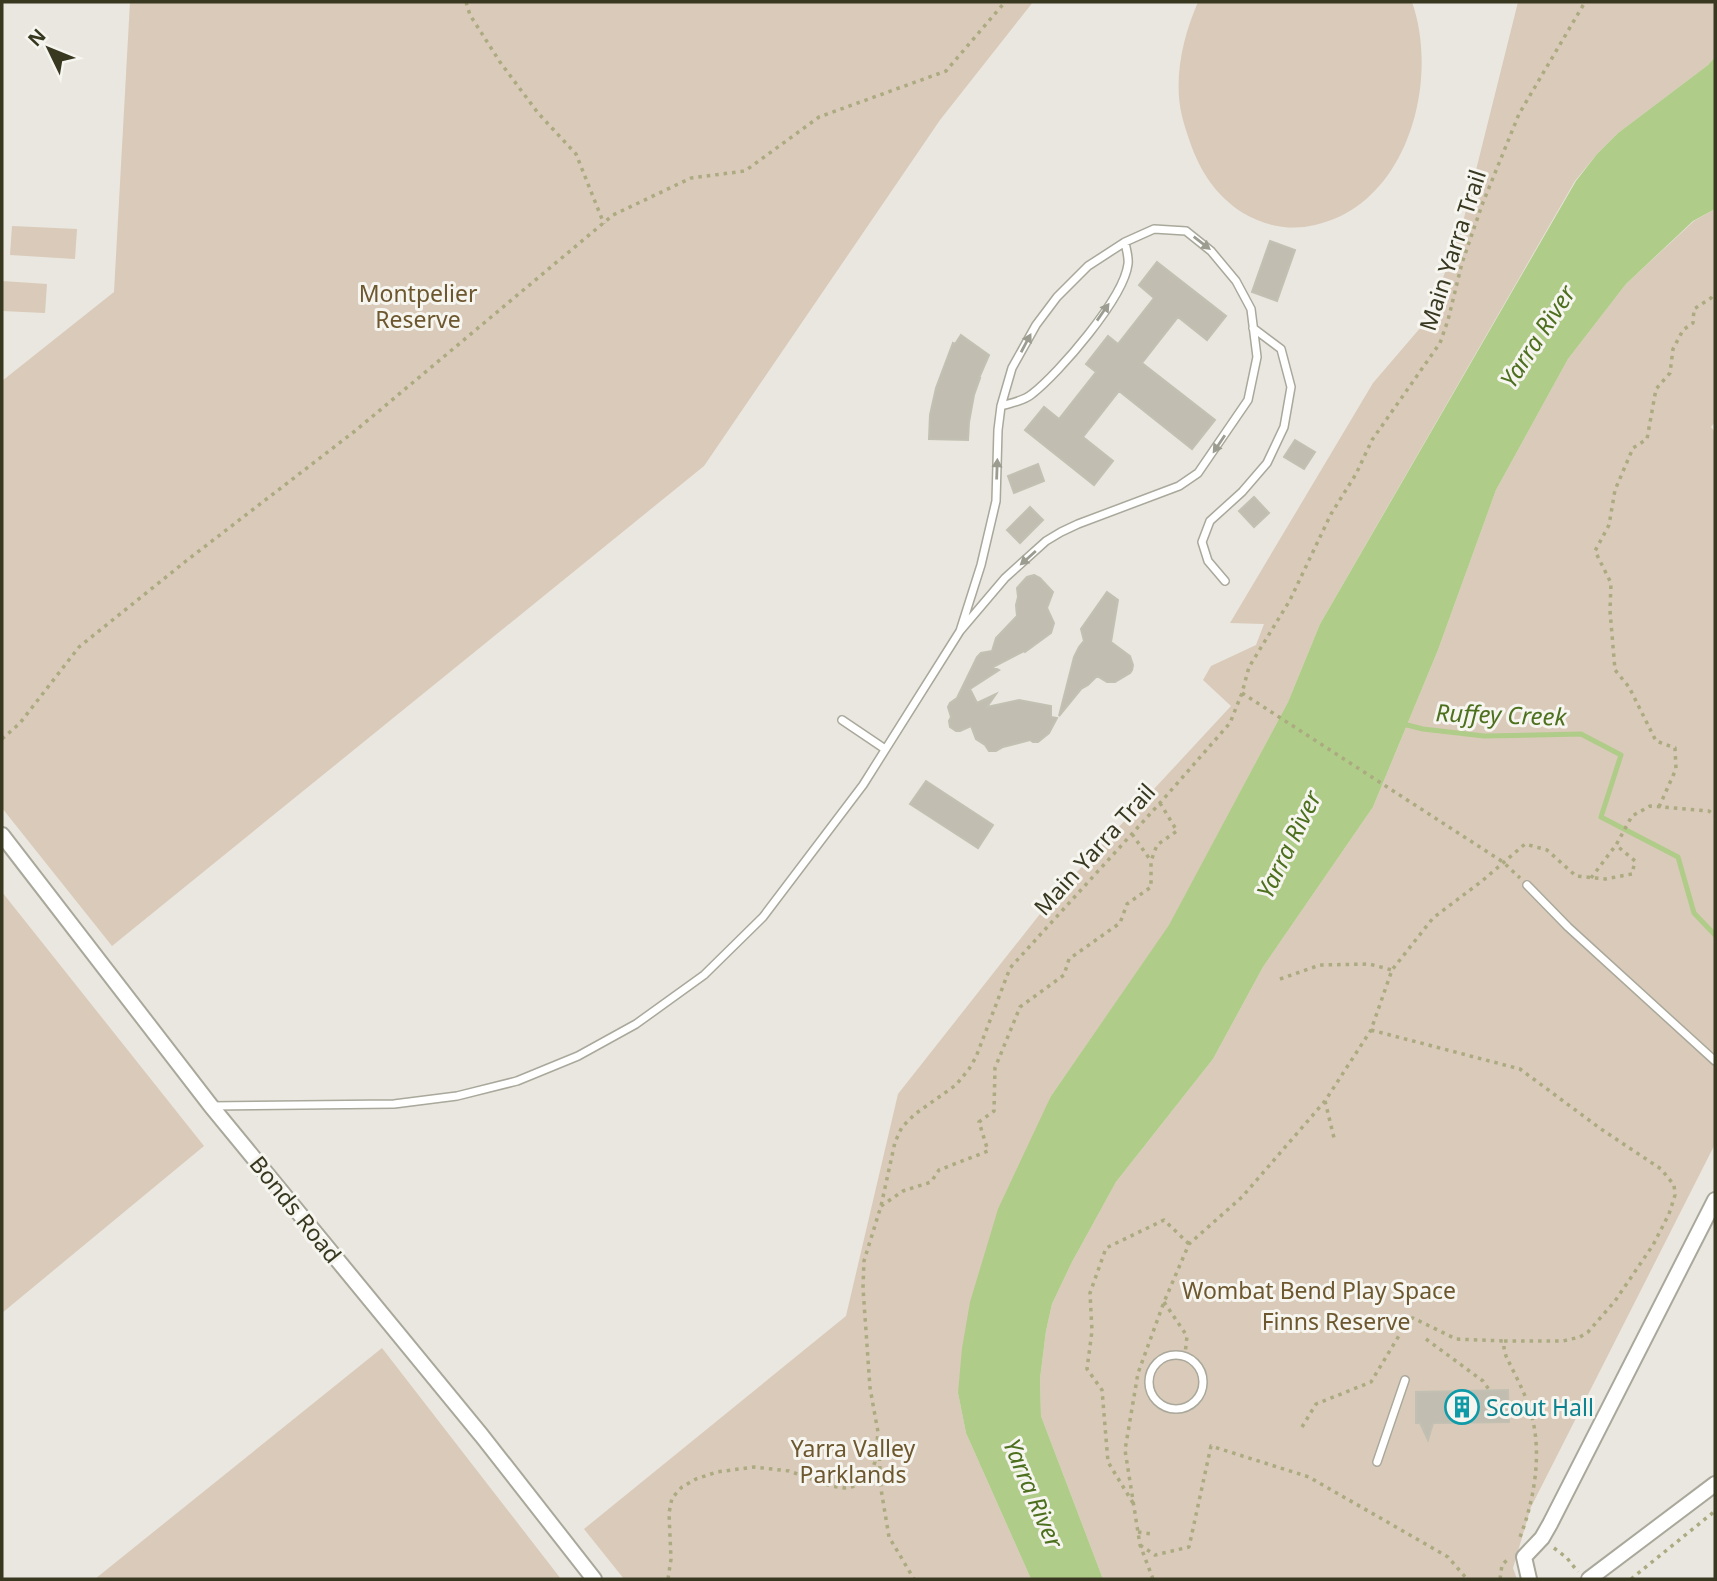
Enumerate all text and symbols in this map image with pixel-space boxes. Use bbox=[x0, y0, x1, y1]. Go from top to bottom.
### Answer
north arrow bbox=[14, 14, 84, 84]
text: N bbox=[22, 23, 51, 52]
street label: Main Yarra Trail bbox=[1411, 165, 1493, 335]
one-way arrow bbox=[1193, 236, 1211, 250]
park label: Montpelier Reserve bbox=[359, 277, 478, 335]
water label: Yarra River bbox=[1492, 277, 1583, 394]
one-way arrow bbox=[1096, 303, 1110, 321]
one-way arrow bbox=[1020, 333, 1032, 353]
one-way arrow bbox=[1213, 434, 1226, 453]
one-way arrow bbox=[992, 458, 1003, 480]
one-way arrow bbox=[1020, 549, 1037, 565]
water label: Ruffey Creek bbox=[1435, 695, 1568, 733]
street label: Main Yarra Trail bbox=[1026, 776, 1162, 922]
water label: Yarra River bbox=[1248, 783, 1329, 903]
street label: Bonds Road bbox=[243, 1149, 349, 1269]
park label: Wombat Bend Play Space bbox=[1182, 1274, 1456, 1306]
park label: Finns Reserve bbox=[1262, 1305, 1410, 1337]
building icon: Scout Hall bbox=[1443, 1388, 1481, 1426]
place label: Scout Hall bbox=[1486, 1391, 1594, 1423]
park label: Yarra Valley Parklands bbox=[791, 1432, 916, 1490]
water label: Yarra River bbox=[996, 1433, 1072, 1554]

